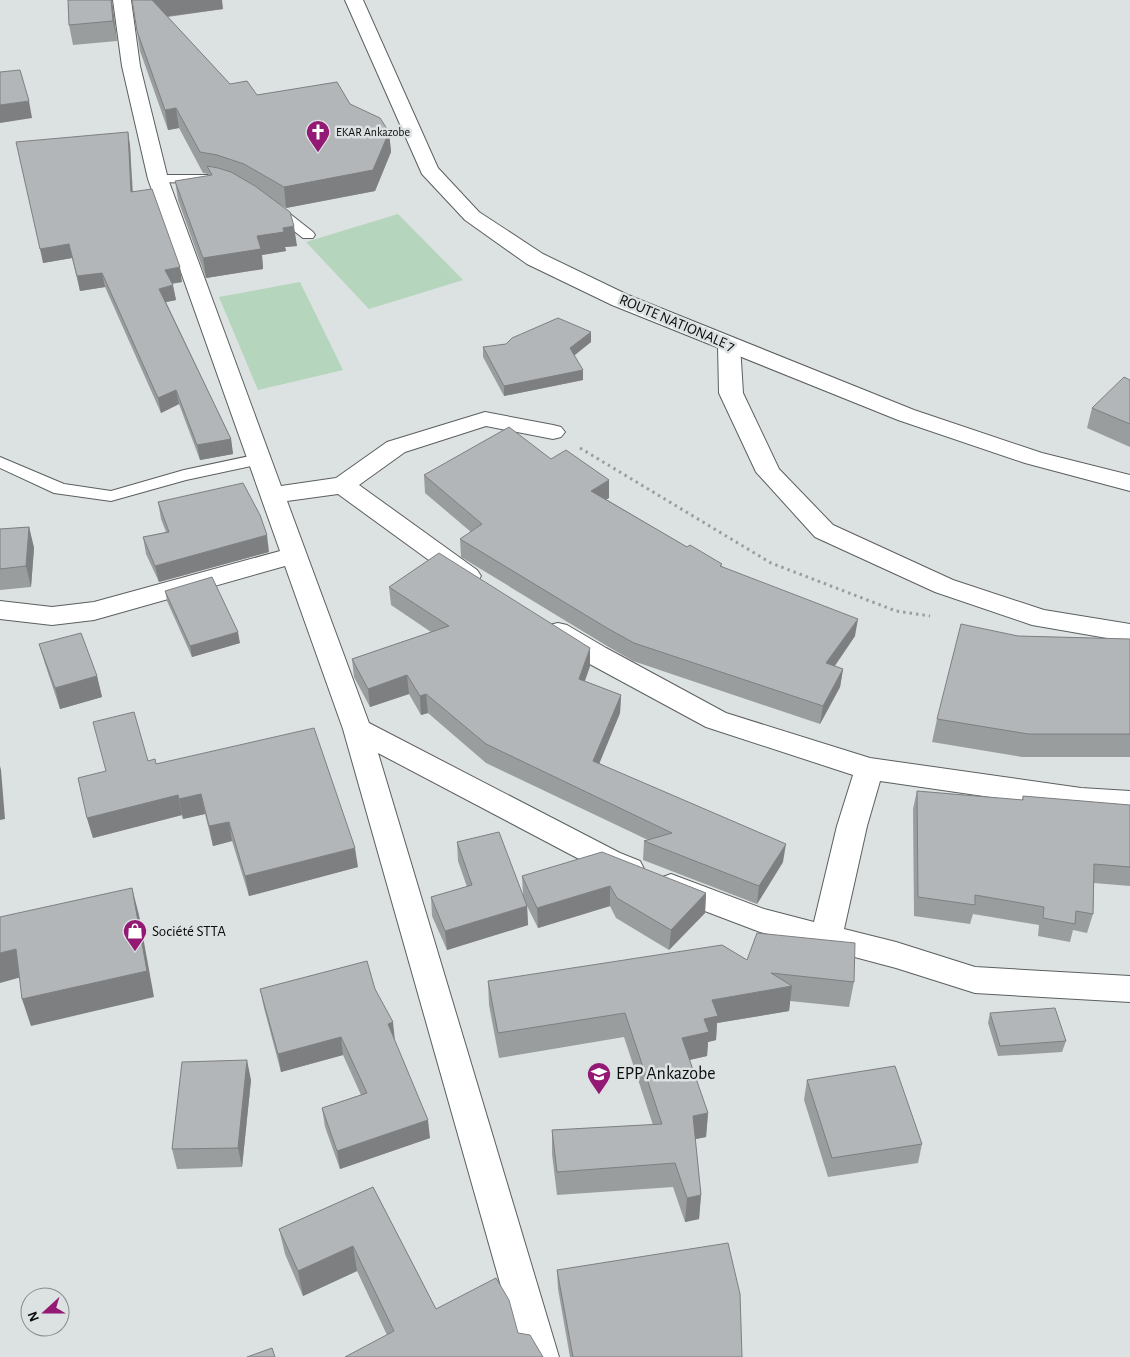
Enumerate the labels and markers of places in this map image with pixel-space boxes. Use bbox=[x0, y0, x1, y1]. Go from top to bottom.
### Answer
church icon: EKAR Ankazobe bbox=[305, 119, 331, 153]
place label: EKAR Ankazobe bbox=[336, 126, 410, 138]
shop icon: Société STTA bbox=[122, 918, 148, 952]
place label: Société STTA bbox=[152, 924, 226, 939]
school or university icon: EPP Ankazobe bbox=[586, 1061, 612, 1095]
place label: EPP Ankazobe bbox=[616, 1065, 716, 1083]

